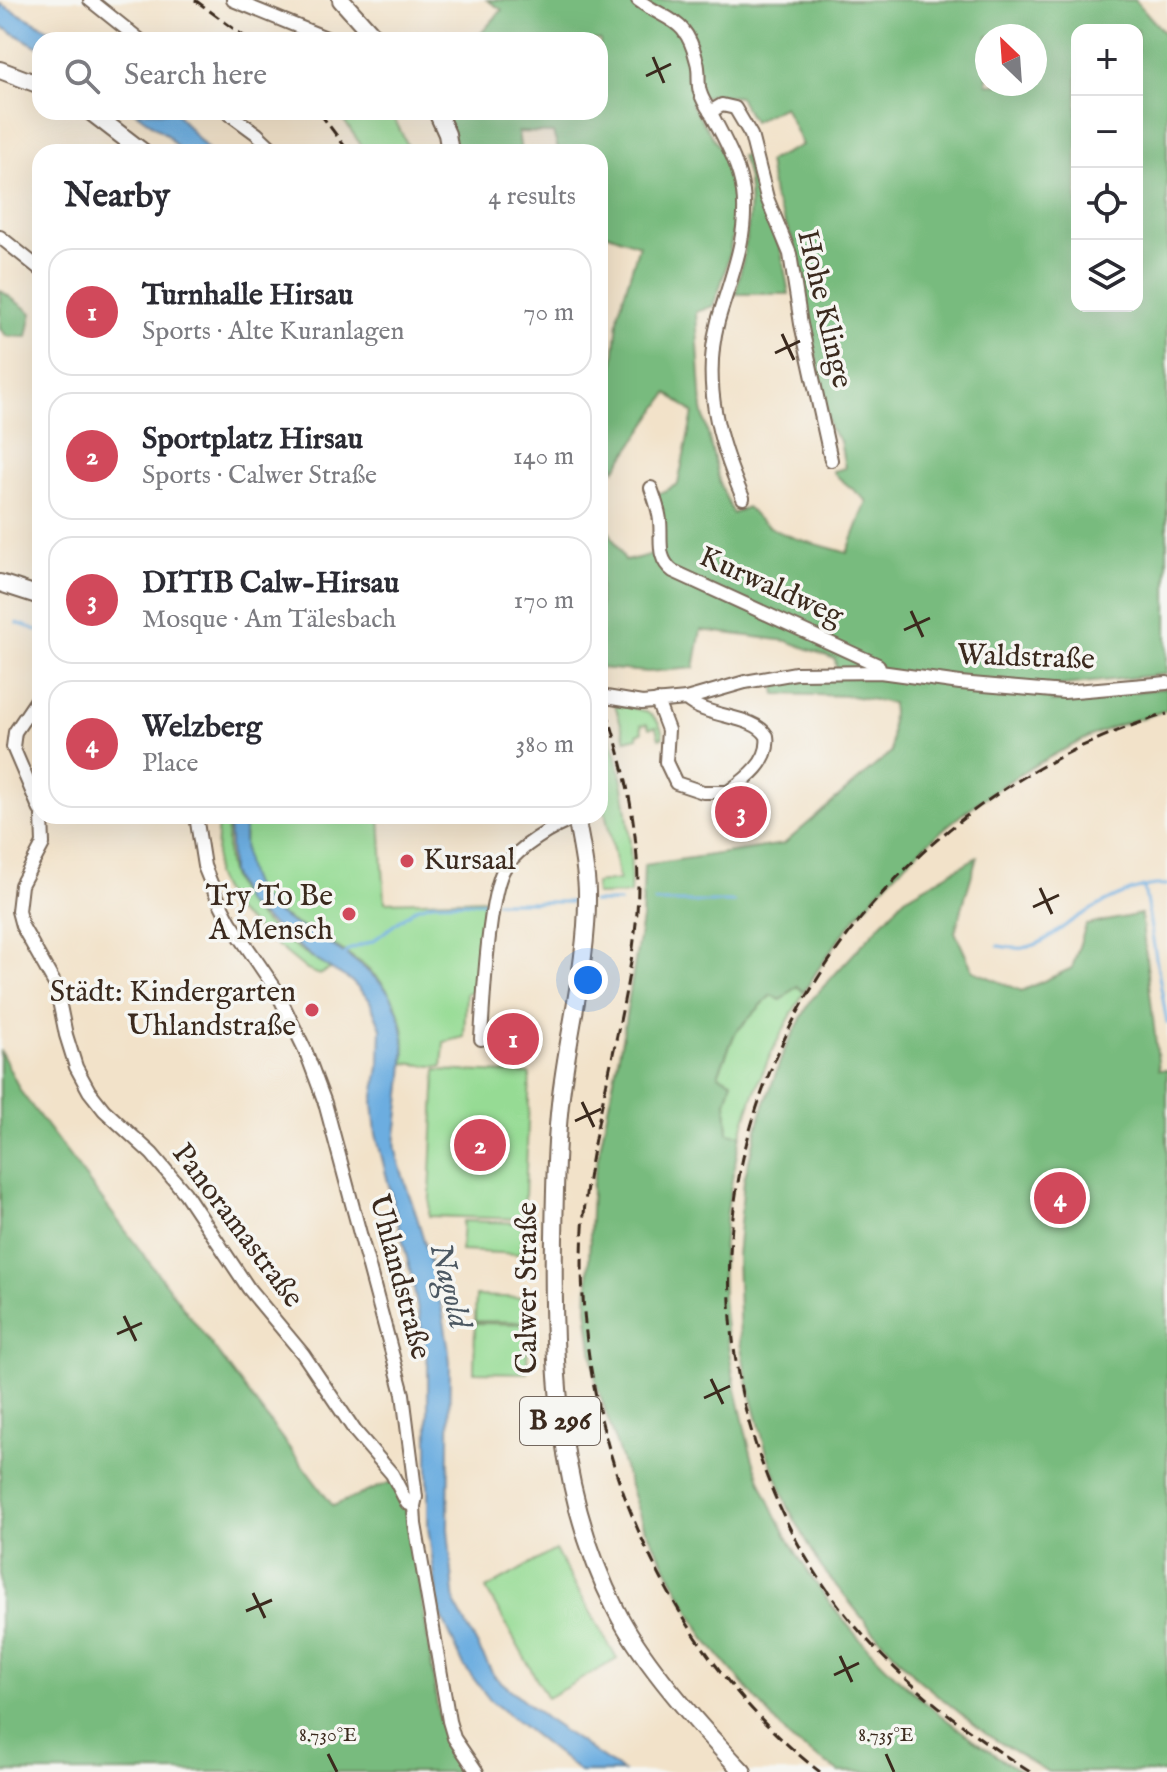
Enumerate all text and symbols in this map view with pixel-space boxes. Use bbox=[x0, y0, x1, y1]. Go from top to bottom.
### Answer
north arrow bbox=[975, 24, 1047, 96]
map controls bbox=[1071, 24, 1143, 312]
button: + bbox=[1071, 24, 1143, 96]
search box bbox=[32, 32, 608, 120]
icon: search bbox=[60, 54, 104, 98]
text: Search here bbox=[124, 57, 267, 95]
button: − bbox=[1071, 96, 1143, 168]
button: locate bbox=[1071, 168, 1143, 240]
text: Nearby bbox=[64, 175, 170, 218]
text: 4 results bbox=[488, 180, 576, 213]
street label: Hohe Klinge bbox=[787, 226, 861, 392]
button: layers bbox=[1071, 240, 1143, 312]
text: Turnhalle Hirsau bbox=[142, 277, 353, 315]
text: 1 bbox=[87, 296, 97, 329]
text: 70 m bbox=[523, 296, 574, 329]
text: Sports · Alte Kuranlagen bbox=[142, 315, 404, 348]
text: Sportplatz Hirsau bbox=[142, 421, 363, 459]
text: 2 bbox=[86, 440, 98, 473]
text: 140 m bbox=[513, 440, 574, 473]
text: Sports · Calwer Straße bbox=[142, 459, 377, 492]
street label: Kurwaldweg bbox=[693, 538, 850, 636]
text: DITIB Calw-Hirsau bbox=[142, 565, 399, 603]
text: 3 bbox=[87, 584, 97, 617]
text: 170 m bbox=[514, 584, 574, 617]
text: Mosque · Am Tälesbach bbox=[142, 603, 396, 636]
street label: Waldstraße bbox=[956, 637, 1096, 679]
text: Welzberg bbox=[142, 709, 262, 747]
text: 4 bbox=[86, 728, 98, 761]
text: 380 m bbox=[516, 728, 574, 761]
text: Place bbox=[142, 747, 198, 780]
pin: 3 bbox=[715, 782, 767, 842]
place label: Kursaal bbox=[423, 842, 517, 880]
marker: Kursaal bbox=[398, 852, 416, 870]
place label: Try To Be A Mensch bbox=[206, 878, 333, 950]
marker: Try To Be A Mensch bbox=[340, 905, 358, 923]
your location bbox=[568, 960, 608, 1000]
place label: Städt: Kindergarten Uhlandstraße bbox=[50, 974, 296, 1046]
marker: Städt: Kindergarten Uhlandstraße bbox=[303, 1001, 321, 1019]
pin: 1 bbox=[487, 1009, 539, 1069]
pin: 2 bbox=[454, 1115, 506, 1175]
street label: Panoramastraße bbox=[163, 1136, 311, 1316]
pin: 4 bbox=[1034, 1168, 1086, 1228]
street label: Uhlandstraße bbox=[359, 1190, 439, 1364]
street label: Calwer Straße bbox=[509, 1202, 547, 1374]
water label: Nagold bbox=[419, 1239, 480, 1335]
road number: B 296 bbox=[520, 1397, 600, 1445]
text: 8.730°E bbox=[299, 1723, 357, 1748]
text: 8.735°E bbox=[858, 1723, 914, 1748]

